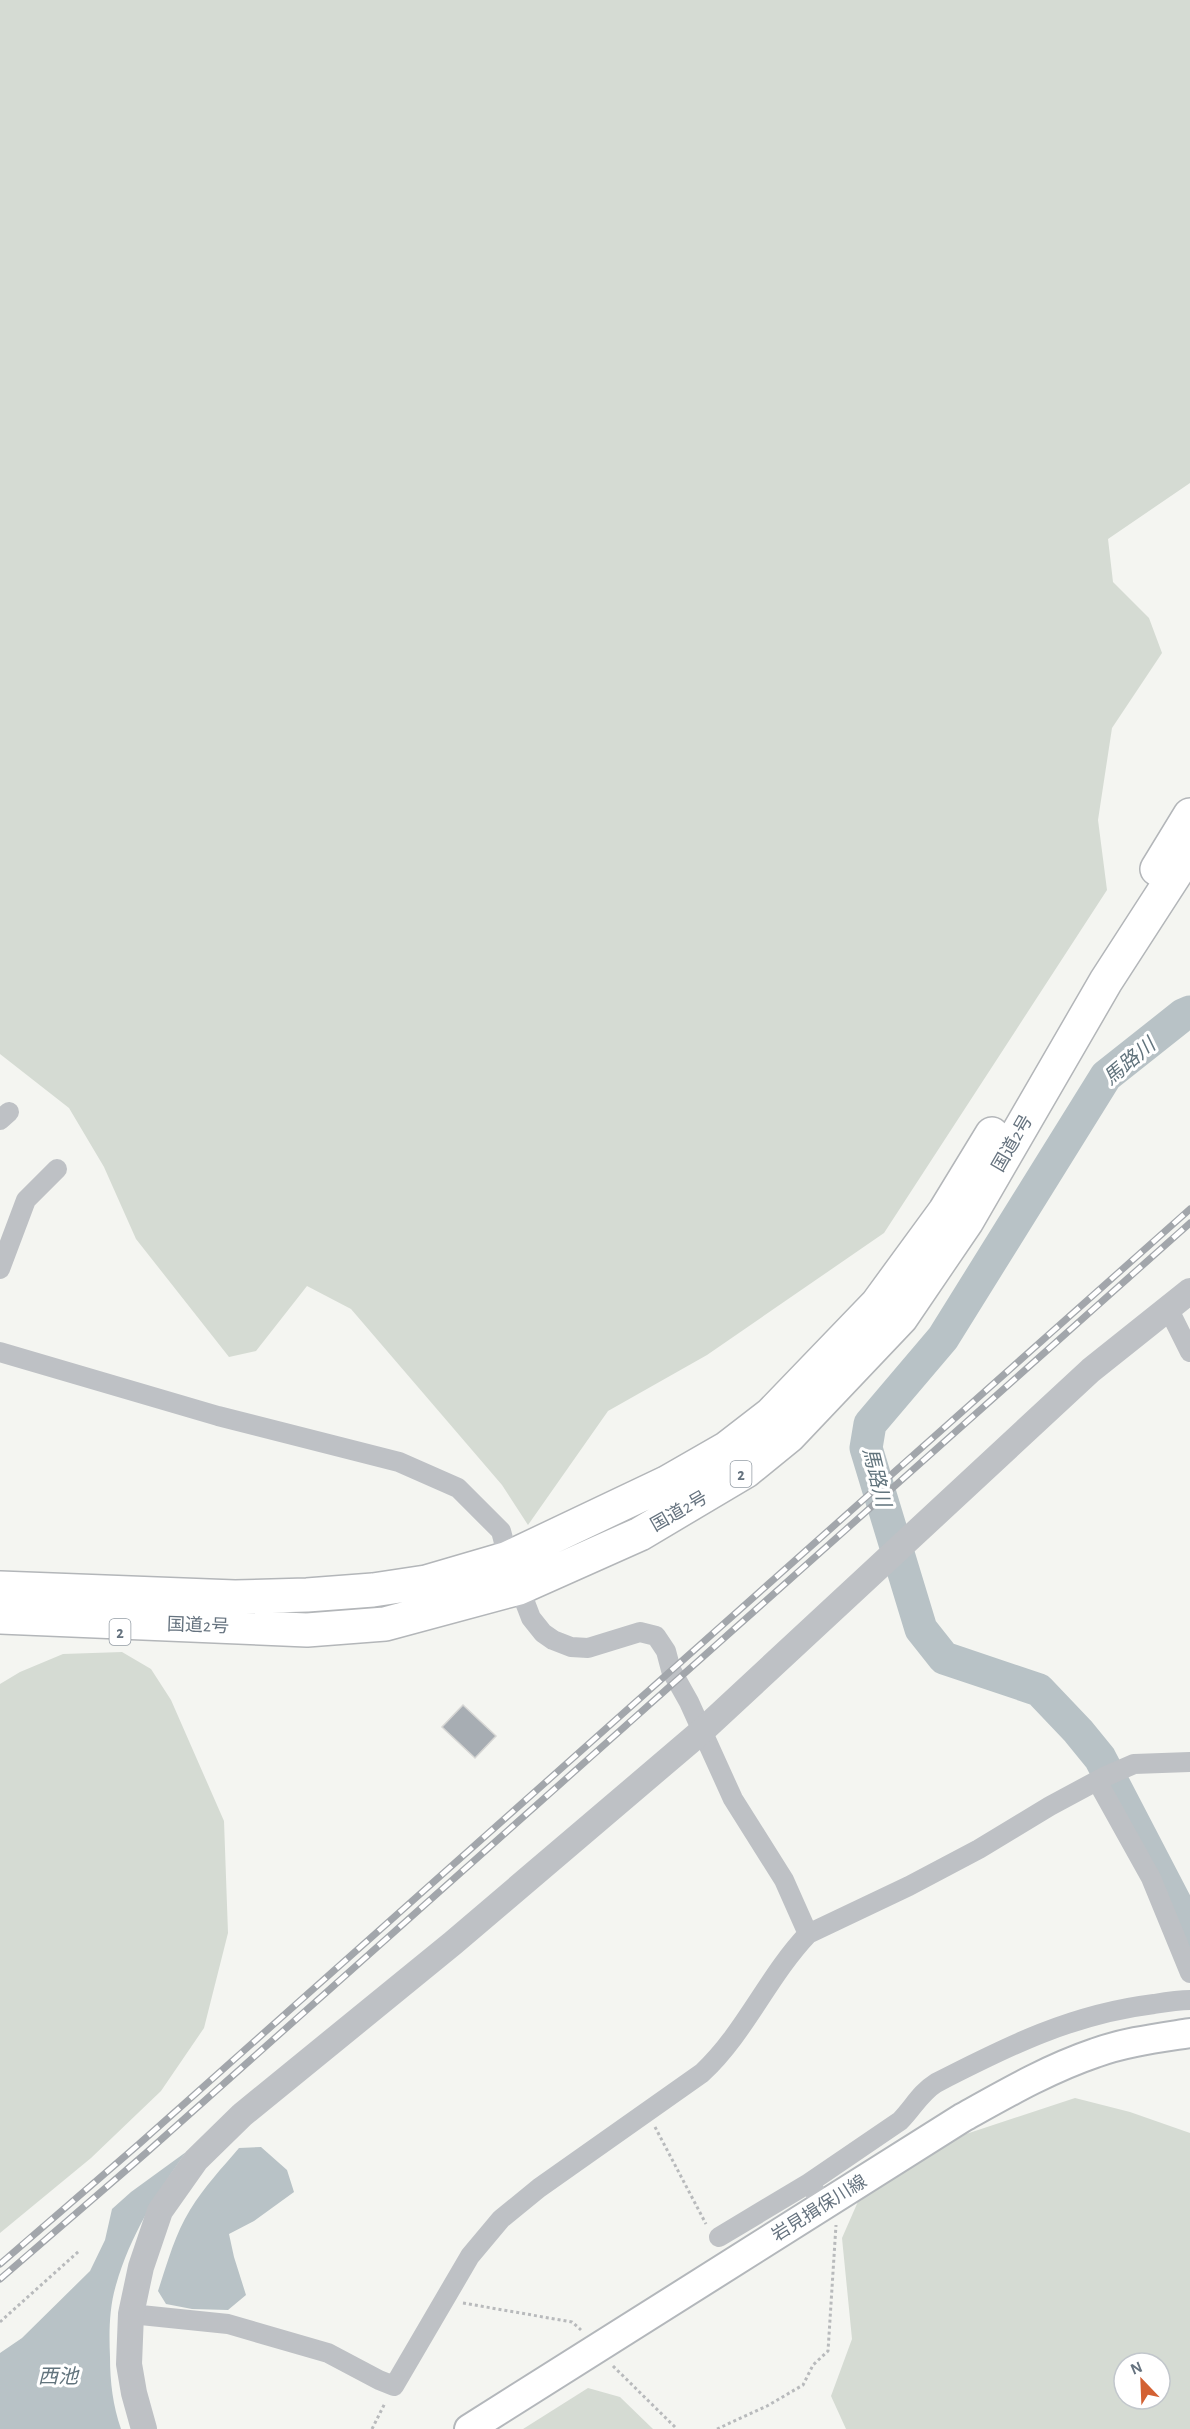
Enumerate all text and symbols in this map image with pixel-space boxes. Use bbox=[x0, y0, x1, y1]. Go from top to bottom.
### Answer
water label: 馬路川 bbox=[1100, 1033, 1161, 1089]
street label: 国道2号 bbox=[988, 1111, 1036, 1175]
water label: 馬路川 bbox=[859, 1445, 894, 1511]
road number: 2 bbox=[730, 1461, 752, 1487]
street label: 国道2号 bbox=[647, 1487, 711, 1535]
street label: 国道2号 bbox=[167, 1614, 229, 1636]
road number: 2 bbox=[110, 1619, 130, 1645]
street label: 岩見揖保川線 bbox=[768, 2171, 870, 2245]
north arrow bbox=[1112, 2351, 1172, 2411]
text: N bbox=[1128, 2359, 1145, 2378]
water label: 西池 bbox=[38, 2366, 80, 2387]

